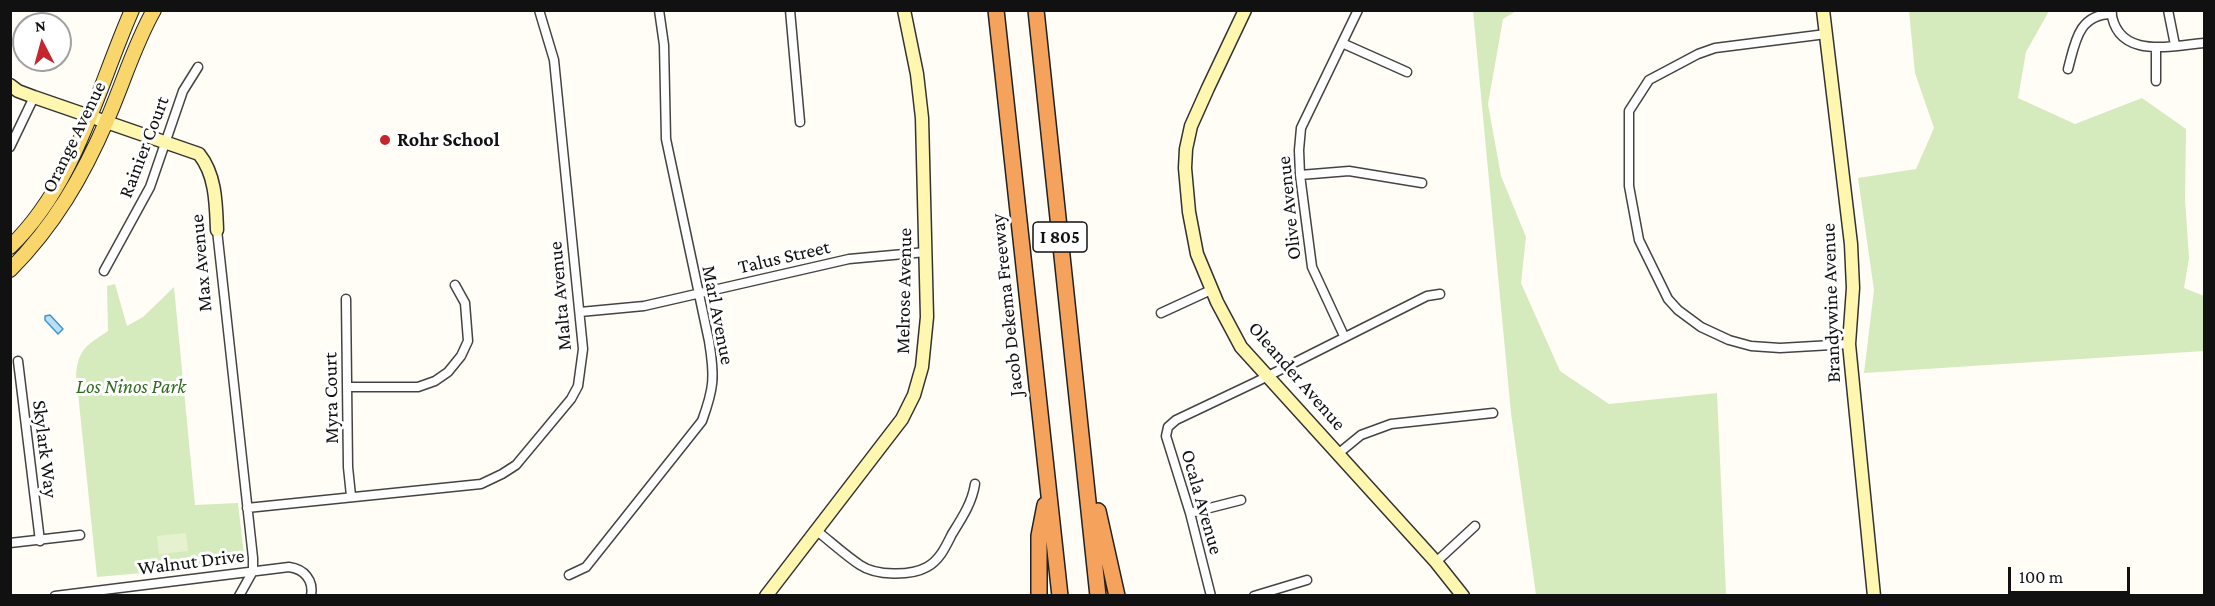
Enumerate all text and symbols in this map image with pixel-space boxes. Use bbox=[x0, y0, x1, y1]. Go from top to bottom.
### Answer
north arrow bbox=[12, 12, 72, 72]
text: N bbox=[34, 17, 47, 35]
street label: Orange Avenue bbox=[37, 77, 111, 197]
street label: Rainier Court bbox=[114, 93, 174, 201]
place label: Rohr School bbox=[397, 128, 500, 152]
marker: Rohr School bbox=[378, 133, 392, 147]
street label: Olive Avenue bbox=[1272, 155, 1306, 261]
street label: Jacob Dekema Freeway bbox=[985, 212, 1029, 398]
street label: Max Avenue bbox=[185, 213, 217, 313]
road number: I 805 bbox=[1033, 222, 1087, 252]
street label: Brandywine Avenue bbox=[1816, 223, 1846, 383]
street label: Melrose Avenue bbox=[891, 228, 917, 354]
street label: Talus Street bbox=[736, 235, 832, 279]
street label: Malta Avenue bbox=[543, 240, 577, 352]
street label: Marl Avenue bbox=[697, 263, 739, 367]
street label: Oleander Avenue bbox=[1243, 317, 1351, 435]
street label: Myra Court bbox=[318, 352, 344, 444]
park label: Los Ninos Park bbox=[76, 375, 186, 399]
street label: Skylark Way bbox=[27, 399, 63, 499]
street label: Ocala Avenue bbox=[1176, 447, 1228, 557]
street label: Walnut Drive bbox=[136, 544, 246, 580]
scale bar bbox=[2011, 555, 2132, 593]
text: 100 m bbox=[2019, 567, 2063, 587]

